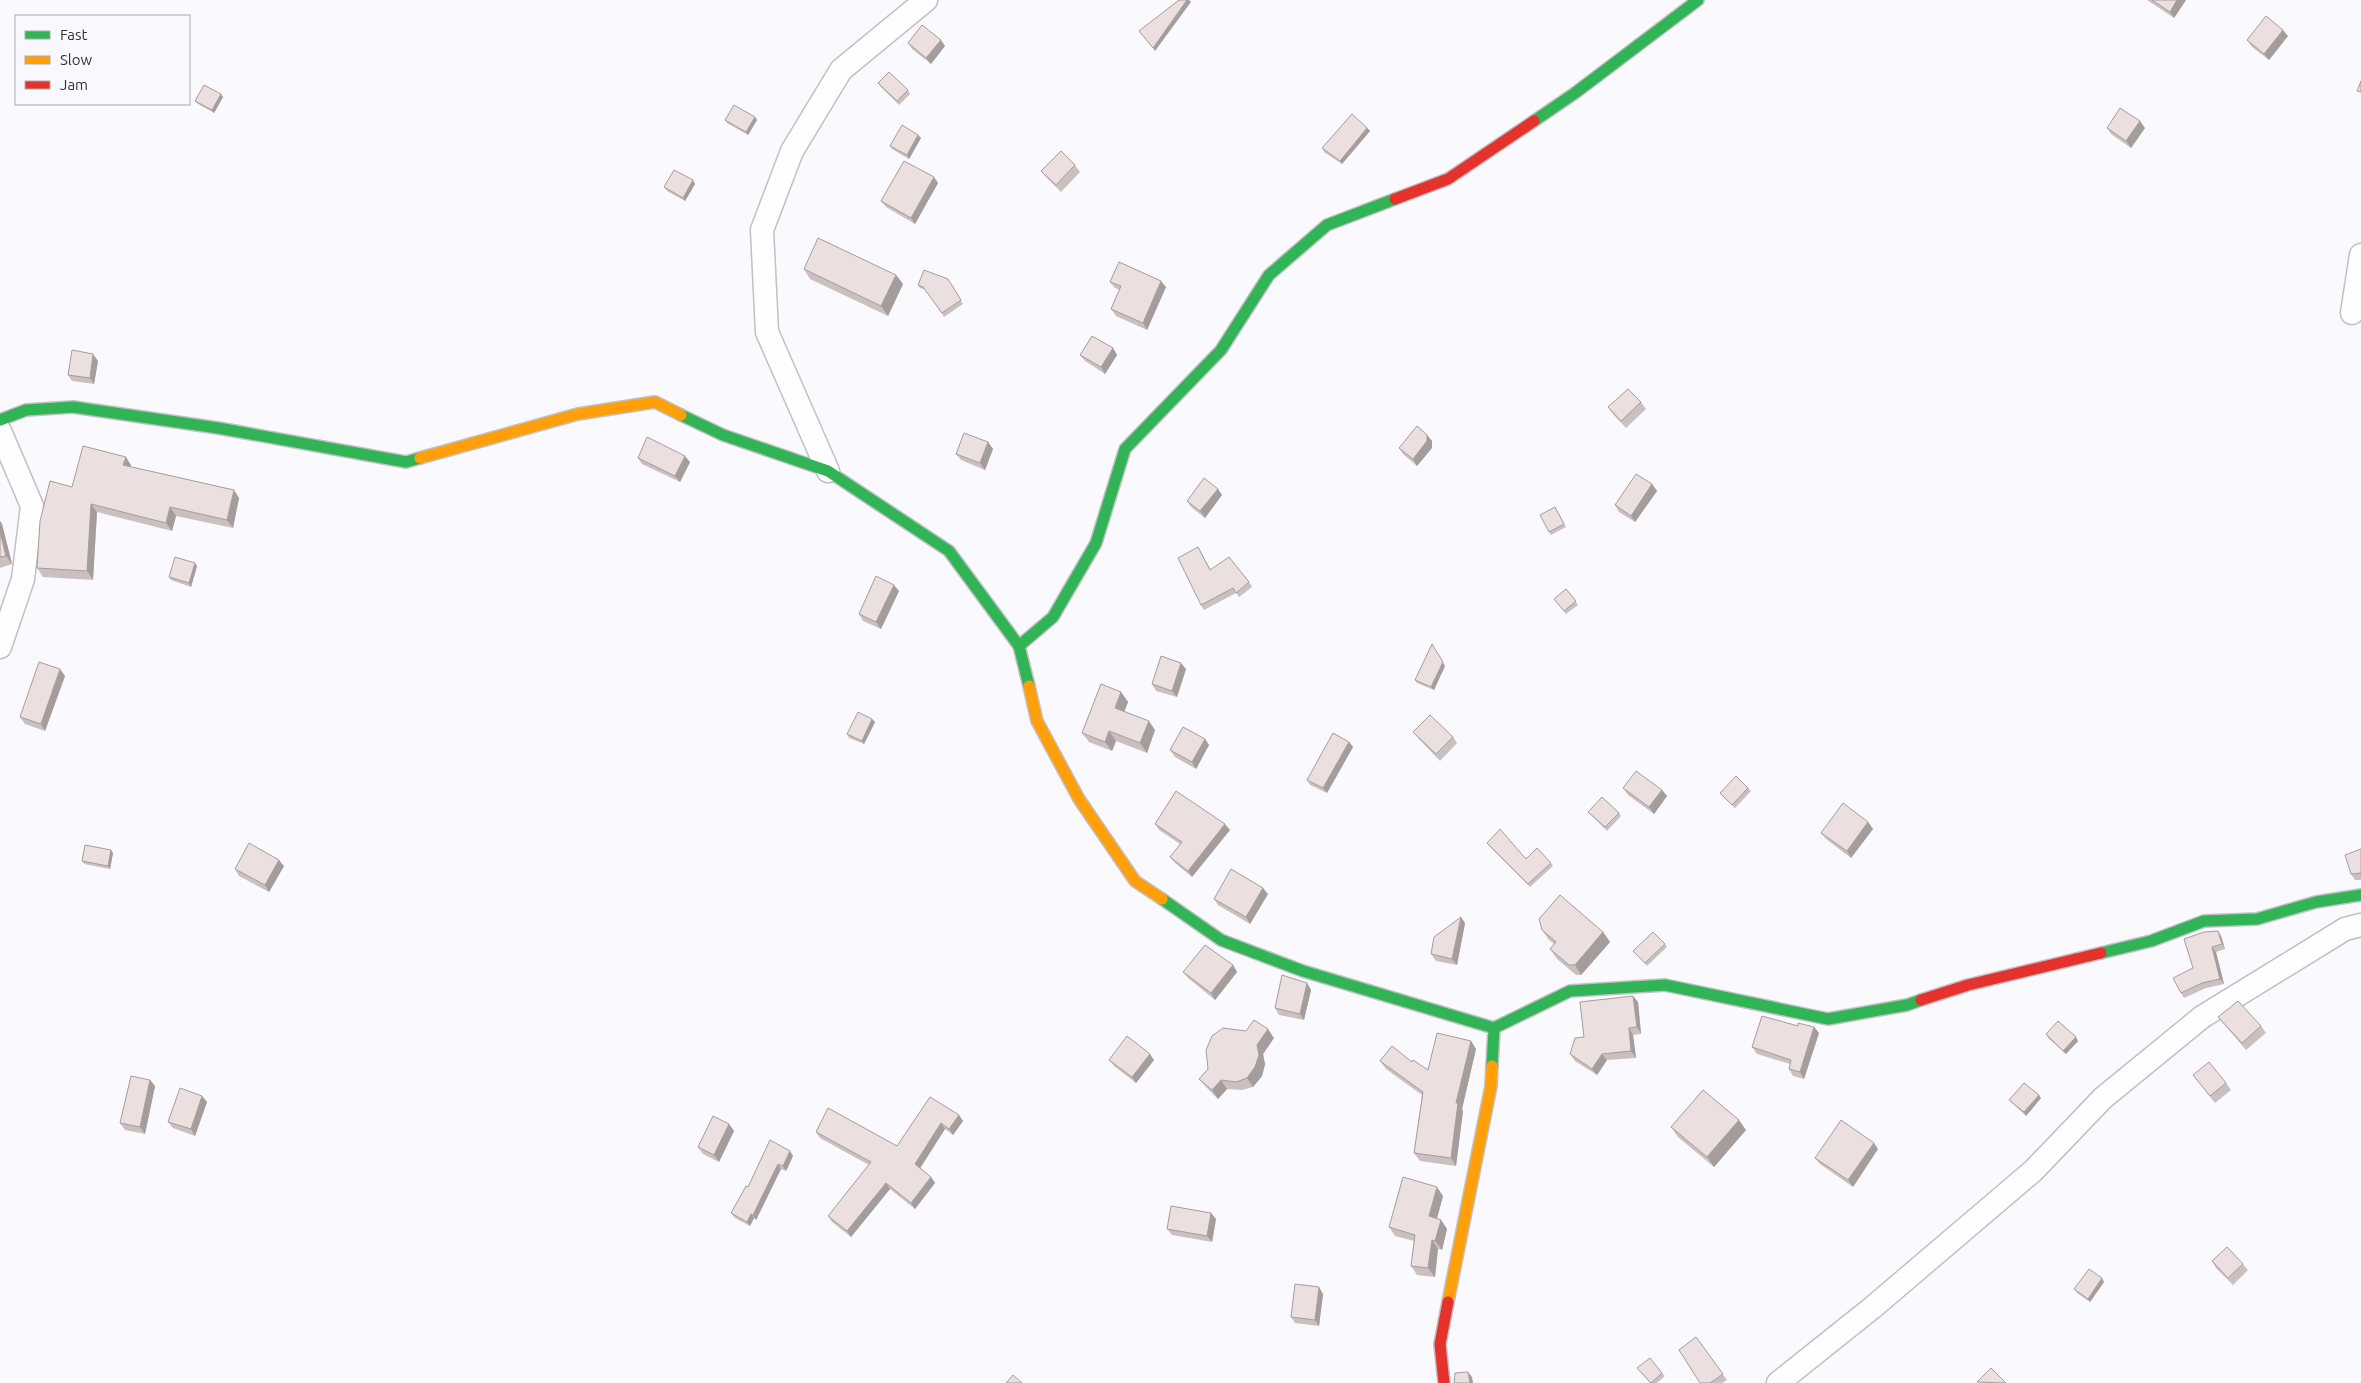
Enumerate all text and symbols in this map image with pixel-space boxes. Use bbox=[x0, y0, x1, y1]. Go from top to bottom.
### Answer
legend bbox=[15, 15, 190, 105]
text: Fast bbox=[60, 26, 88, 43]
text: Slow bbox=[60, 51, 93, 68]
text: Jam bbox=[60, 76, 88, 93]

